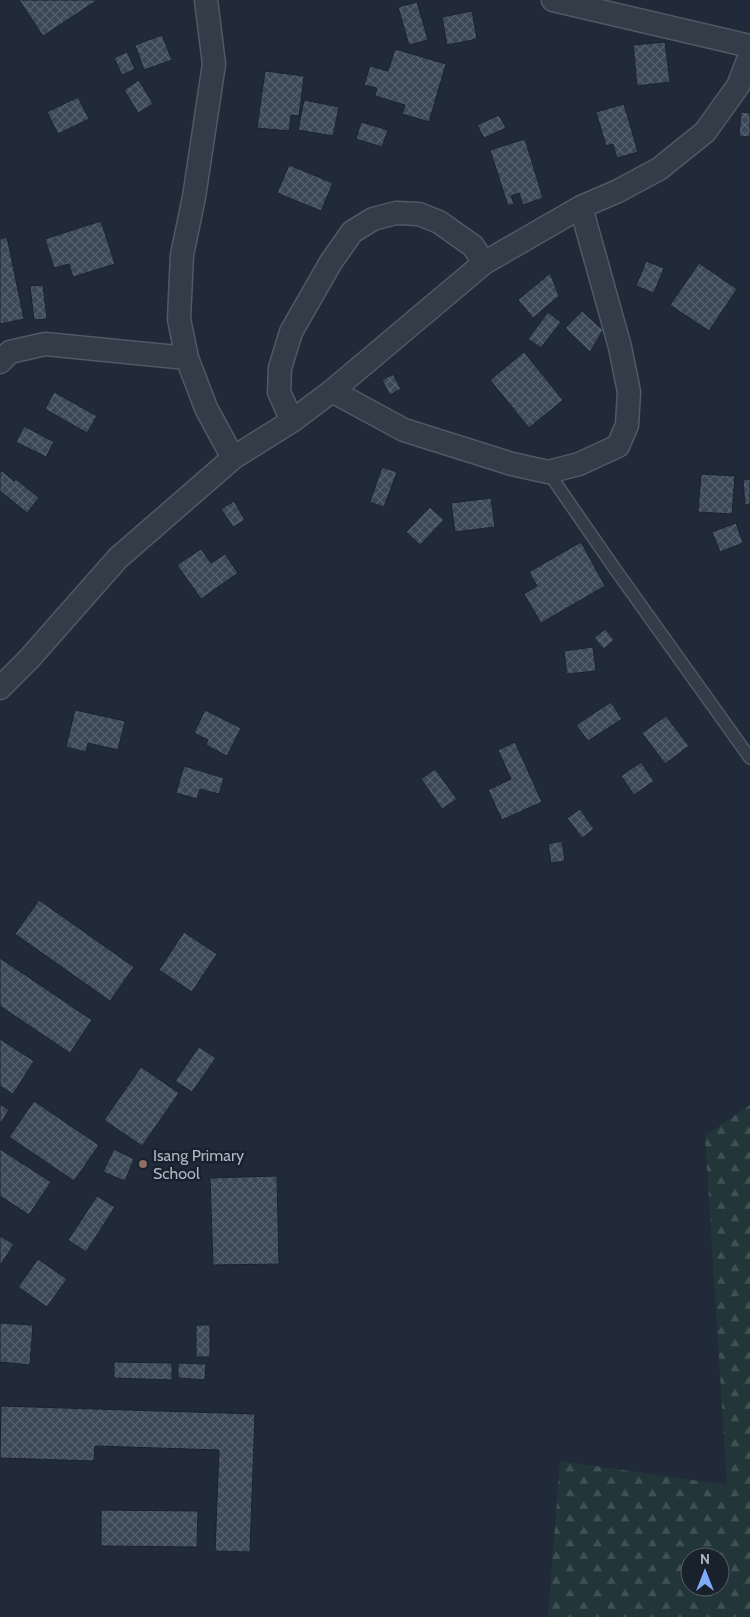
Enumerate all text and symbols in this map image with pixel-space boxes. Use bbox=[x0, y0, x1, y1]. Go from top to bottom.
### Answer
place label: Isang Primary School bbox=[153, 1146, 244, 1183]
marker: Isang Primary School bbox=[137, 1158, 149, 1170]
north arrow bbox=[680, 1547, 730, 1597]
text: N bbox=[700, 1550, 710, 1568]

